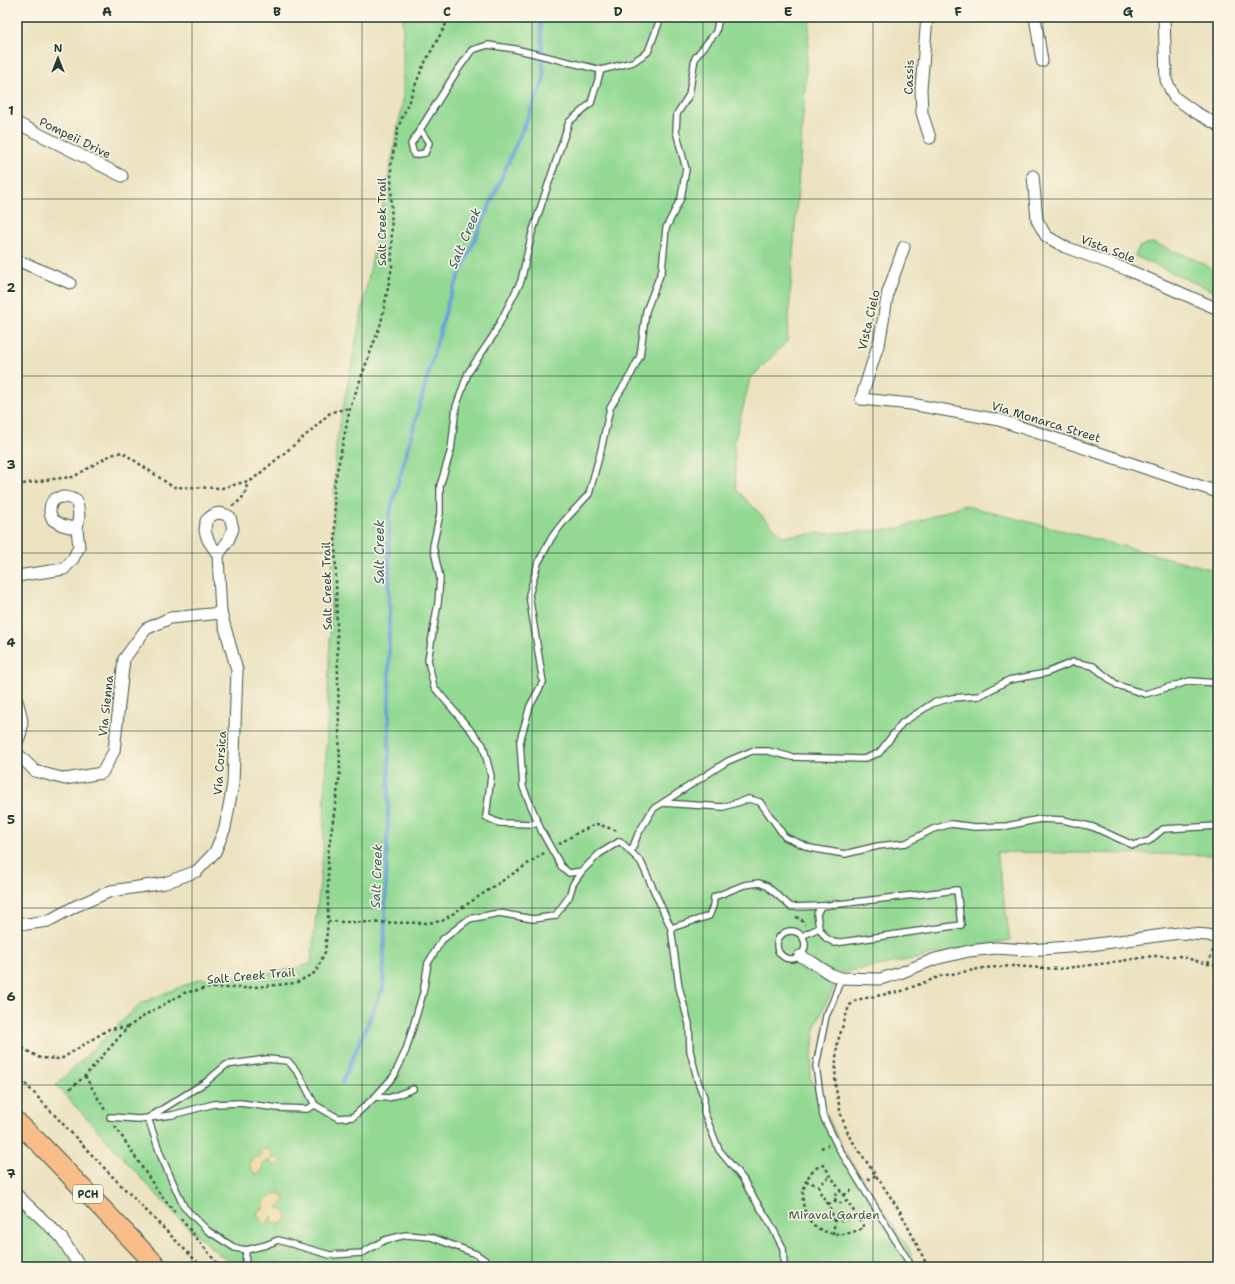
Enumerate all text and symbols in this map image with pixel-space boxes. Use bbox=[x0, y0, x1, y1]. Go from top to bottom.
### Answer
text: A bbox=[102, 3, 112, 20]
text: B bbox=[273, 3, 281, 20]
text: C bbox=[443, 3, 451, 20]
text: D bbox=[613, 3, 623, 20]
text: E bbox=[784, 3, 793, 20]
text: F bbox=[954, 3, 962, 20]
text: G bbox=[1123, 3, 1134, 20]
north arrow bbox=[38, 38, 78, 78]
text: N bbox=[54, 41, 63, 56]
street label: Cassis bbox=[900, 59, 918, 95]
text: 1 bbox=[8, 102, 14, 119]
street label: Pompeii Drive bbox=[36, 114, 114, 162]
street label: Salt Creek Trail bbox=[374, 177, 390, 266]
water label: Salt Creek bbox=[444, 205, 485, 271]
street label: Vista Sole bbox=[1078, 231, 1138, 267]
text: 2 bbox=[6, 279, 16, 296]
street label: Vista Cielo bbox=[854, 288, 884, 352]
street label: Via Monarca Street bbox=[989, 398, 1103, 446]
text: 3 bbox=[6, 456, 16, 473]
water label: Salt Creek bbox=[371, 519, 388, 584]
street label: Salt Creek Trail bbox=[318, 541, 336, 630]
text: 4 bbox=[6, 634, 16, 651]
street label: Via Sienna bbox=[95, 674, 117, 737]
street label: Via Corsica bbox=[210, 730, 230, 796]
text: 5 bbox=[7, 811, 15, 828]
water label: Salt Creek bbox=[367, 843, 386, 909]
street label: Salt Creek Trail bbox=[206, 964, 296, 988]
text: 6 bbox=[6, 988, 16, 1005]
text: 7 bbox=[6, 1165, 16, 1182]
road number: PCH bbox=[73, 1185, 103, 1203]
park label: Miraval Garden bbox=[789, 1207, 879, 1223]

